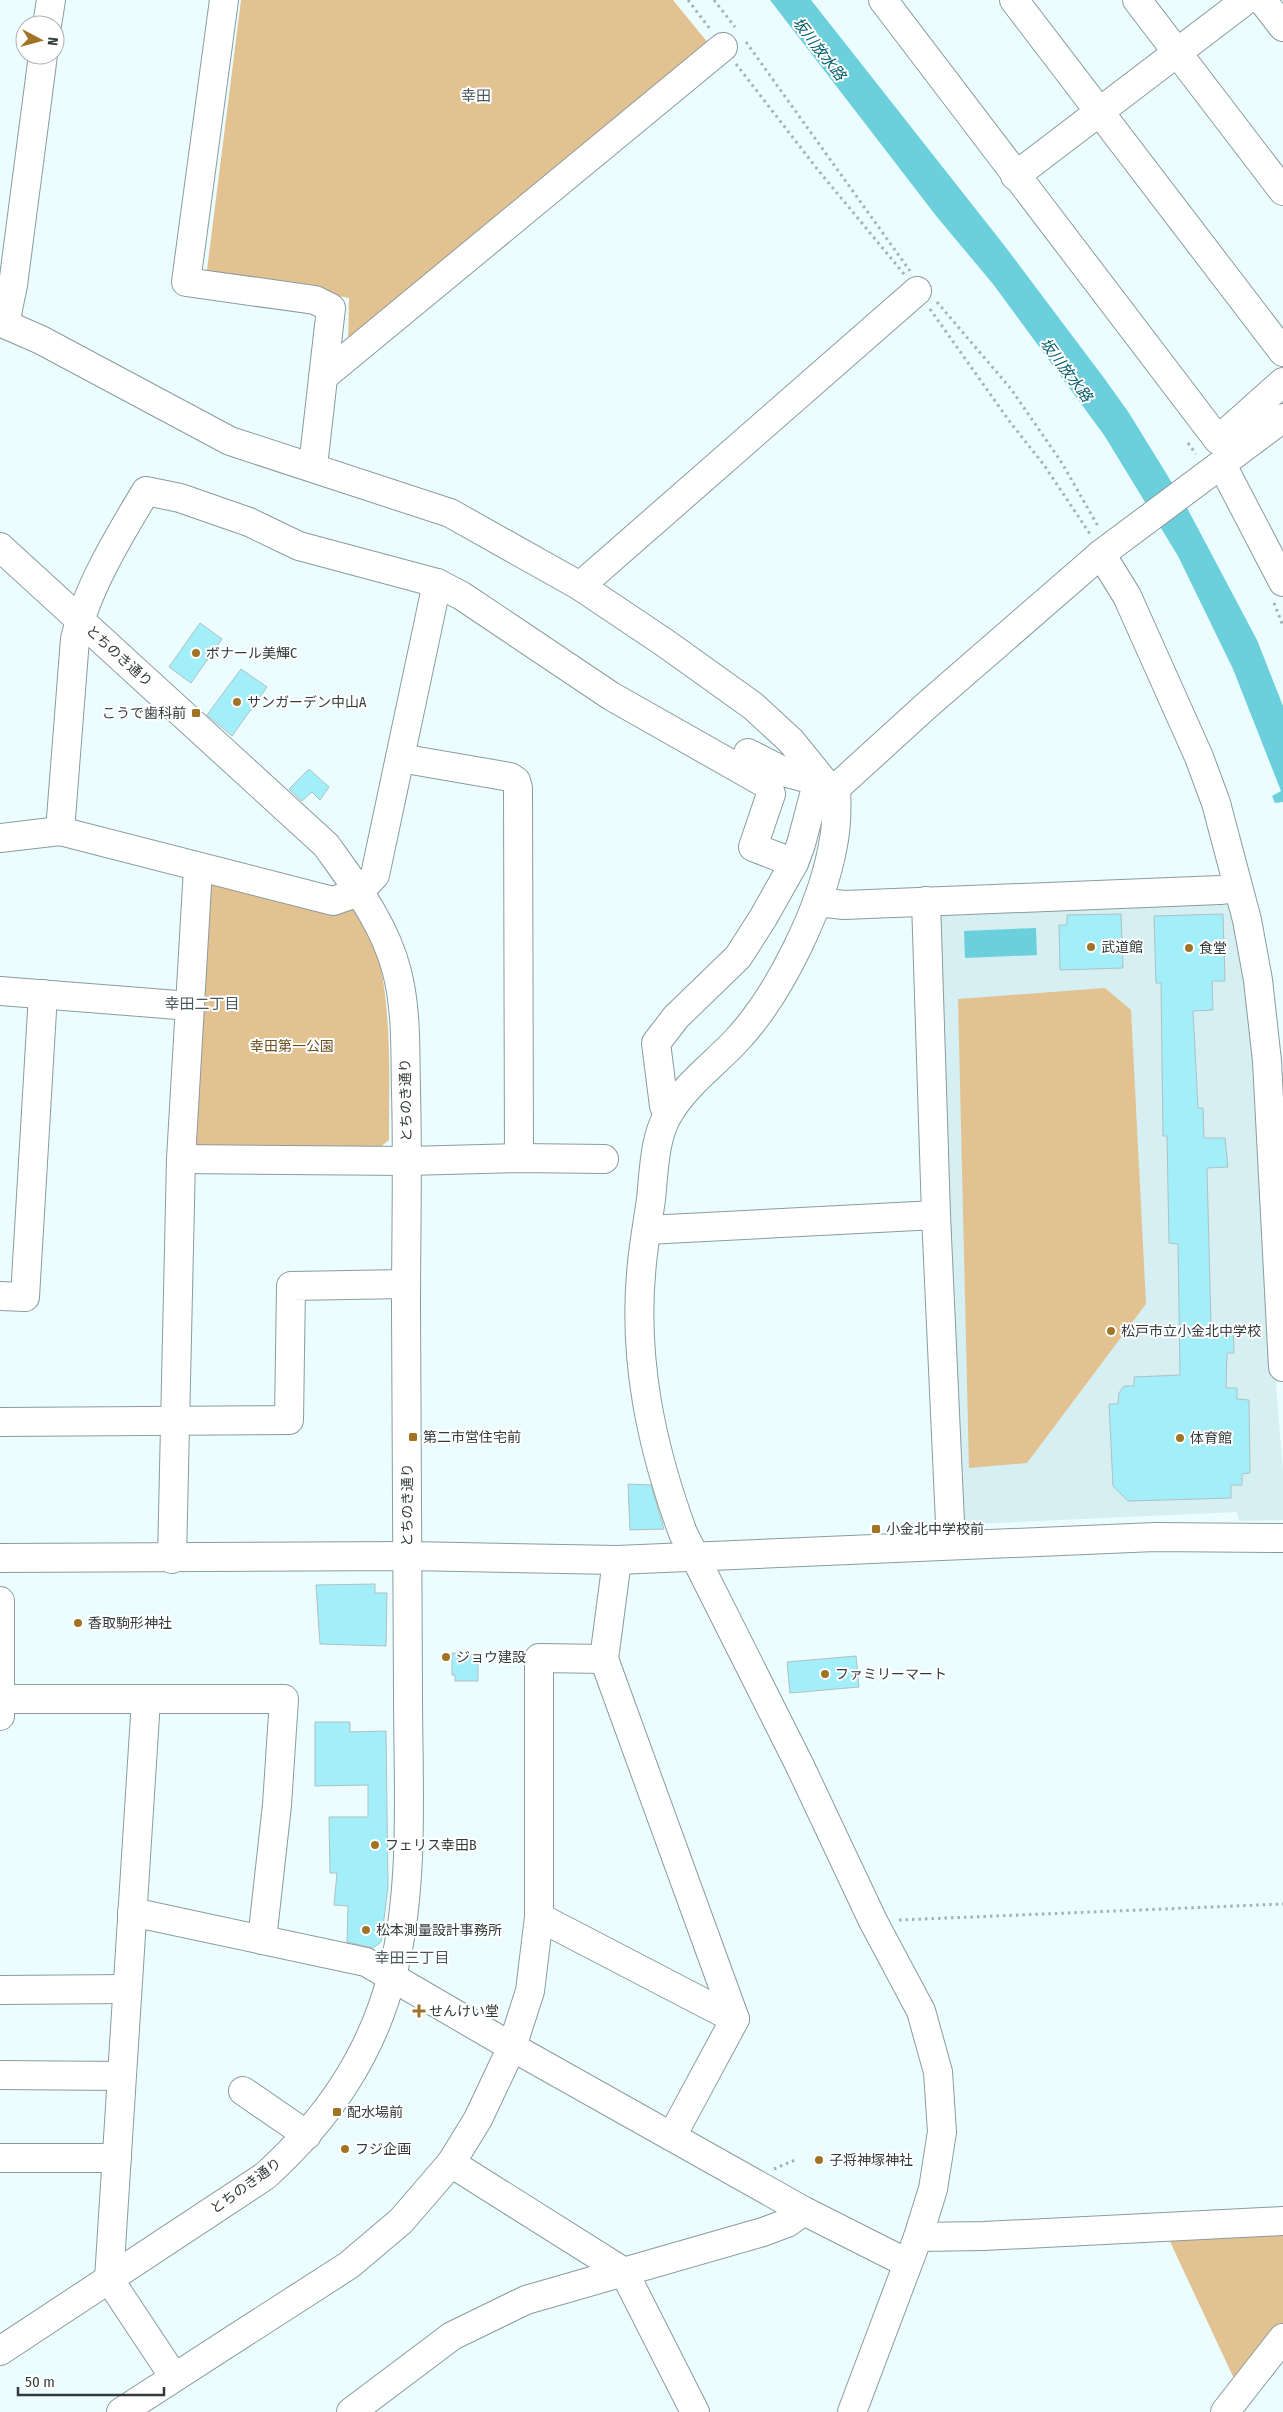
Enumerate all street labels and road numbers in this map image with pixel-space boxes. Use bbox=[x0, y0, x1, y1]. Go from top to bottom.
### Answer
street label: とちのき通り bbox=[82, 622, 156, 690]
street label: とちのき通り bbox=[397, 1058, 415, 1142]
street label: とちのき通り bbox=[399, 1463, 416, 1547]
street label: とちのき通り bbox=[207, 2155, 285, 2217]

